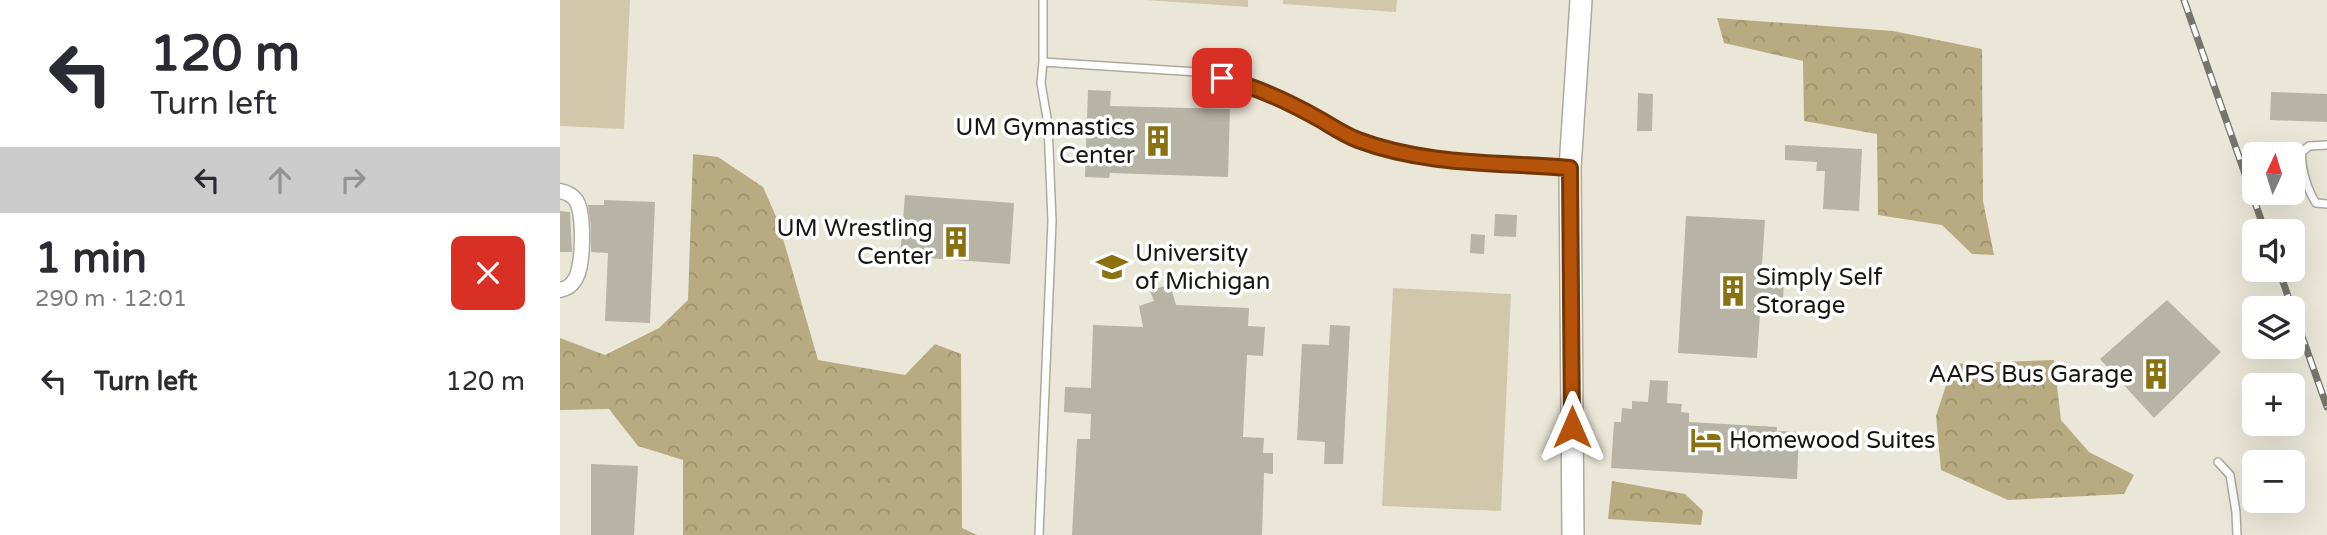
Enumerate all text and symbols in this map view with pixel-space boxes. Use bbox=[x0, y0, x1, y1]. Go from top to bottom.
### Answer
text: 120 m bbox=[150, 25, 300, 84]
icon: left bbox=[35, 28, 126, 119]
pin bbox=[1192, 48, 1252, 108]
icon: arrive bbox=[1203, 59, 1241, 97]
text: Turn left bbox=[150, 85, 277, 123]
place label: UM Gymnastics Center bbox=[955, 113, 1136, 170]
building icon: UM Gymnastics Center bbox=[1141, 124, 1175, 158]
north arrow bbox=[2242, 142, 2305, 205]
map controls bbox=[2242, 142, 2305, 513]
icon: left bbox=[188, 161, 226, 199]
icon: ahead bbox=[261, 161, 299, 199]
icon: right bbox=[334, 161, 372, 199]
place label: UM Wrestling Center bbox=[776, 214, 934, 271]
button: sound bbox=[2242, 219, 2305, 282]
building icon: UM Wrestling Center bbox=[939, 225, 973, 259]
text: 1 min bbox=[35, 233, 147, 284]
button: close bbox=[451, 236, 525, 310]
place label: University of Michigan bbox=[1135, 239, 1270, 296]
school or university icon: University of Michigan bbox=[1095, 250, 1129, 284]
place label: Simply Self Storage bbox=[1756, 263, 1883, 320]
building icon: Simply Self Storage bbox=[1716, 274, 1750, 308]
text: 290 m · 12:01 bbox=[35, 285, 187, 313]
button: layers bbox=[2242, 296, 2305, 359]
building icon: AAPS Bus Garage bbox=[2139, 357, 2173, 391]
place label: AAPS Bus Garage bbox=[1929, 360, 2133, 389]
icon: left bbox=[35, 362, 73, 400]
text: Turn left bbox=[94, 366, 197, 397]
text: 120 m bbox=[445, 366, 525, 397]
button: + bbox=[2242, 373, 2305, 436]
position arrow bbox=[1535, 390, 1609, 464]
hotel icon: Homewood Suites bbox=[1689, 423, 1723, 457]
place label: Homewood Suites bbox=[1729, 426, 1936, 455]
button: − bbox=[2242, 450, 2305, 513]

